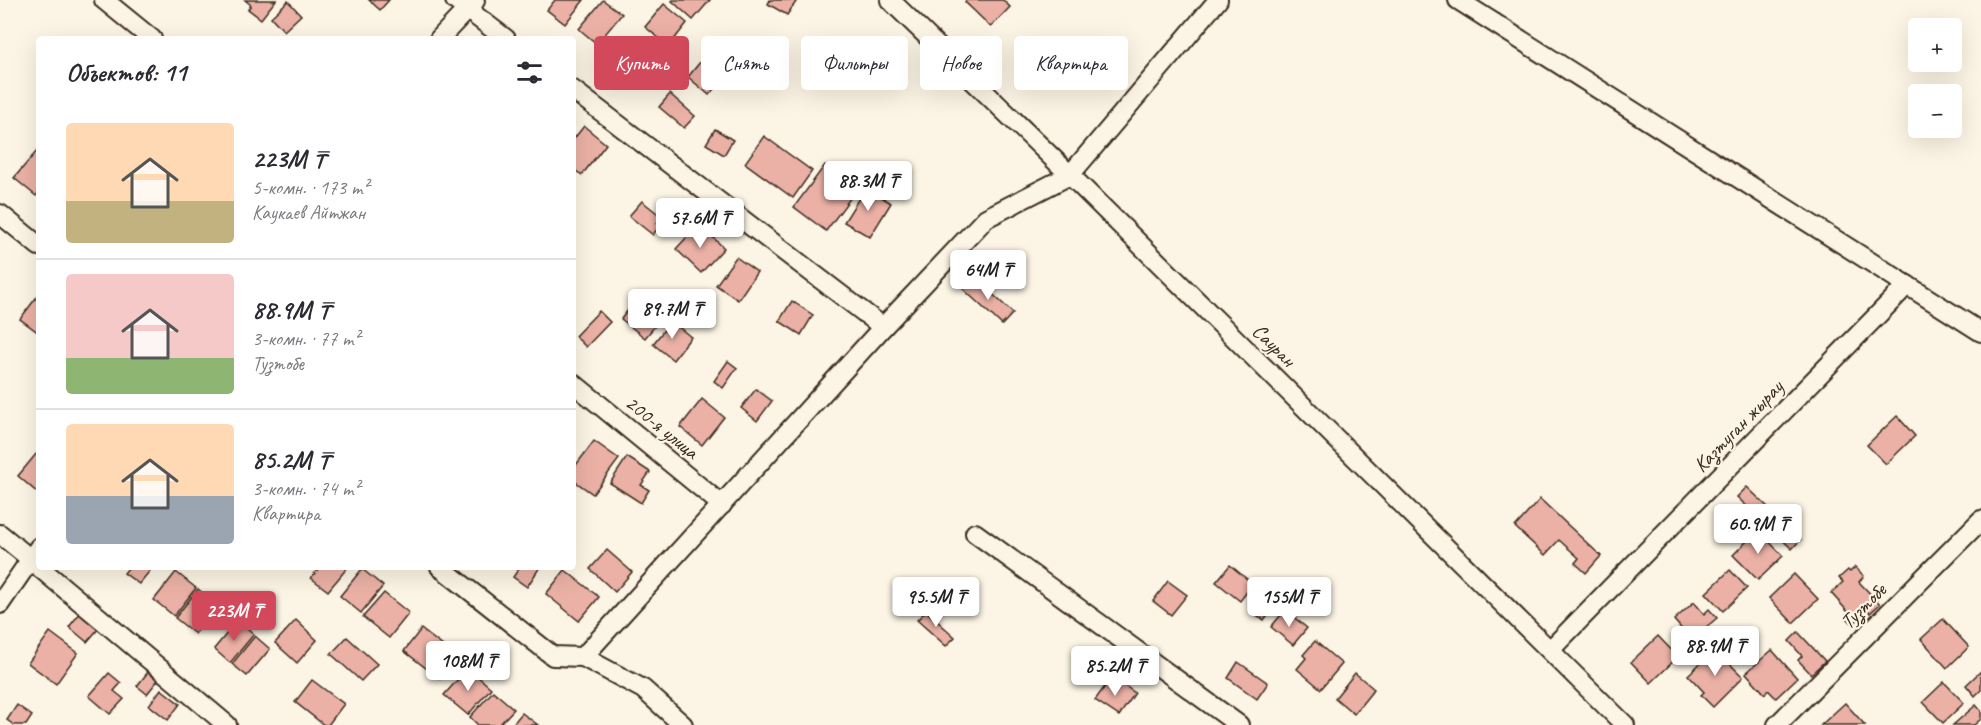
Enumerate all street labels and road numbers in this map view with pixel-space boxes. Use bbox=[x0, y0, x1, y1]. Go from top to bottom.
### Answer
street label: Сауран bbox=[1247, 318, 1302, 373]
street label: Казтуган жырау bbox=[1687, 373, 1790, 478]
street label: 200-я улица bbox=[620, 389, 705, 466]
street label: Тузтобе bbox=[1835, 577, 1893, 635]

